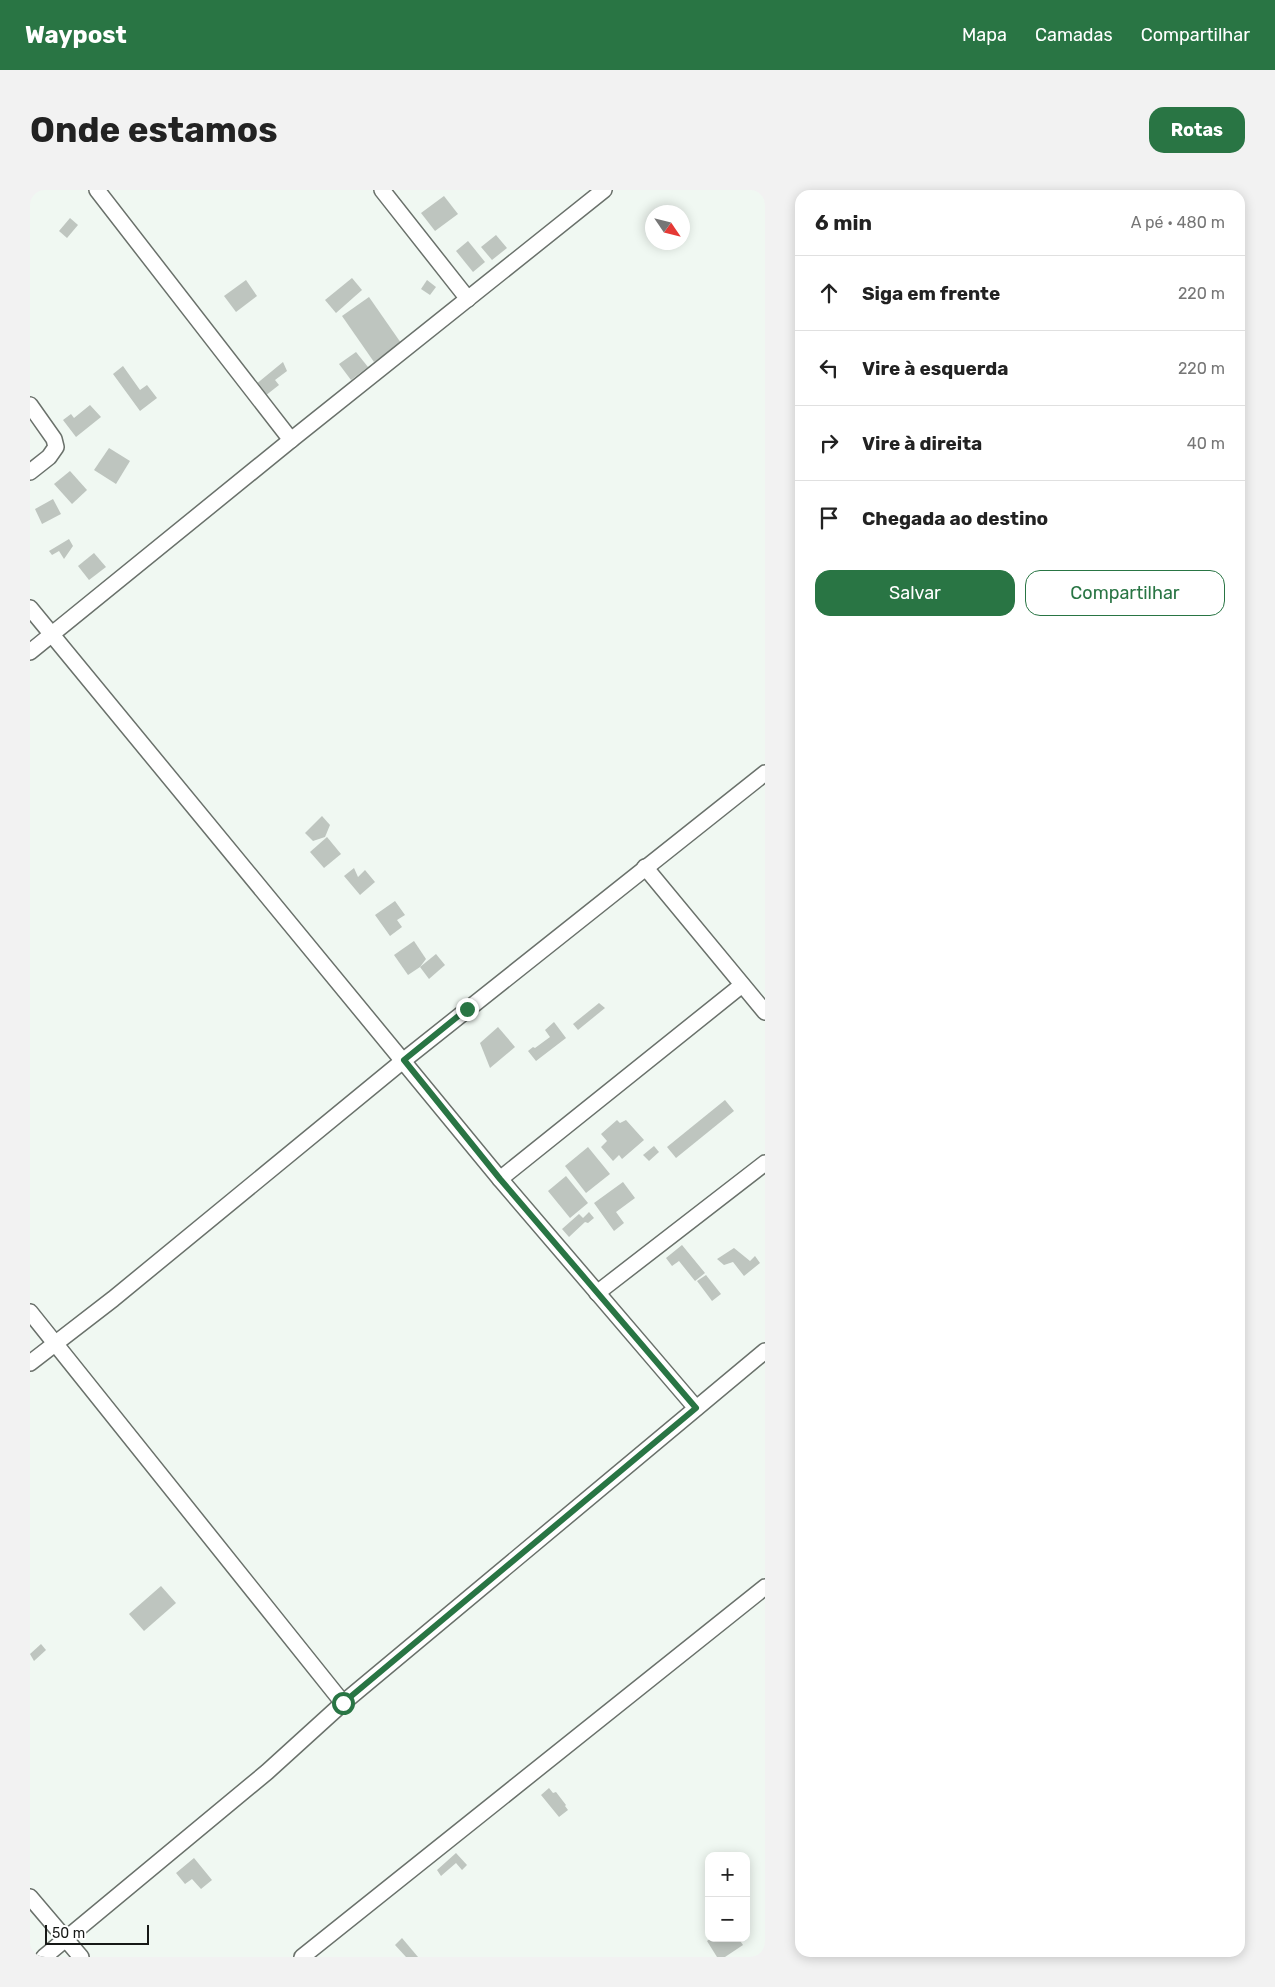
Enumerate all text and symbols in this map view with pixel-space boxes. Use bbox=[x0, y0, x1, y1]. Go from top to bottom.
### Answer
text: Waypost bbox=[25, 21, 127, 49]
text: Mapa bbox=[962, 24, 1007, 46]
text: Camadas bbox=[1035, 24, 1113, 46]
text: Compartilhar bbox=[1141, 24, 1250, 46]
button: Rotas bbox=[1149, 107, 1245, 153]
text: Onde estamos bbox=[30, 109, 278, 151]
north arrow bbox=[645, 205, 690, 250]
text: 6 min bbox=[815, 210, 872, 235]
text: A pé · 480 m bbox=[1131, 213, 1225, 232]
icon: ahead bbox=[815, 279, 843, 307]
text: Siga em frente bbox=[862, 282, 1000, 305]
text: 220 m bbox=[1178, 284, 1225, 303]
icon: left bbox=[815, 354, 843, 382]
text: Vire à esquerda bbox=[862, 357, 1009, 380]
text: 220 m bbox=[1178, 359, 1225, 378]
icon: right bbox=[815, 429, 843, 457]
text: Vire à direita bbox=[862, 432, 982, 455]
text: 40 m bbox=[1187, 434, 1225, 453]
icon: arrive bbox=[815, 504, 843, 532]
text: Chegada ao destino bbox=[862, 507, 1048, 530]
button: Salvar bbox=[815, 570, 1015, 616]
button: Compartilhar bbox=[1025, 570, 1225, 616]
route end bbox=[456, 998, 479, 1021]
route start bbox=[332, 1692, 355, 1715]
map controls bbox=[705, 1852, 750, 1942]
button: + bbox=[705, 1852, 750, 1897]
button: − bbox=[705, 1897, 750, 1942]
scale bar bbox=[45, 1922, 149, 1945]
text: 50 m bbox=[52, 1925, 85, 1942]

